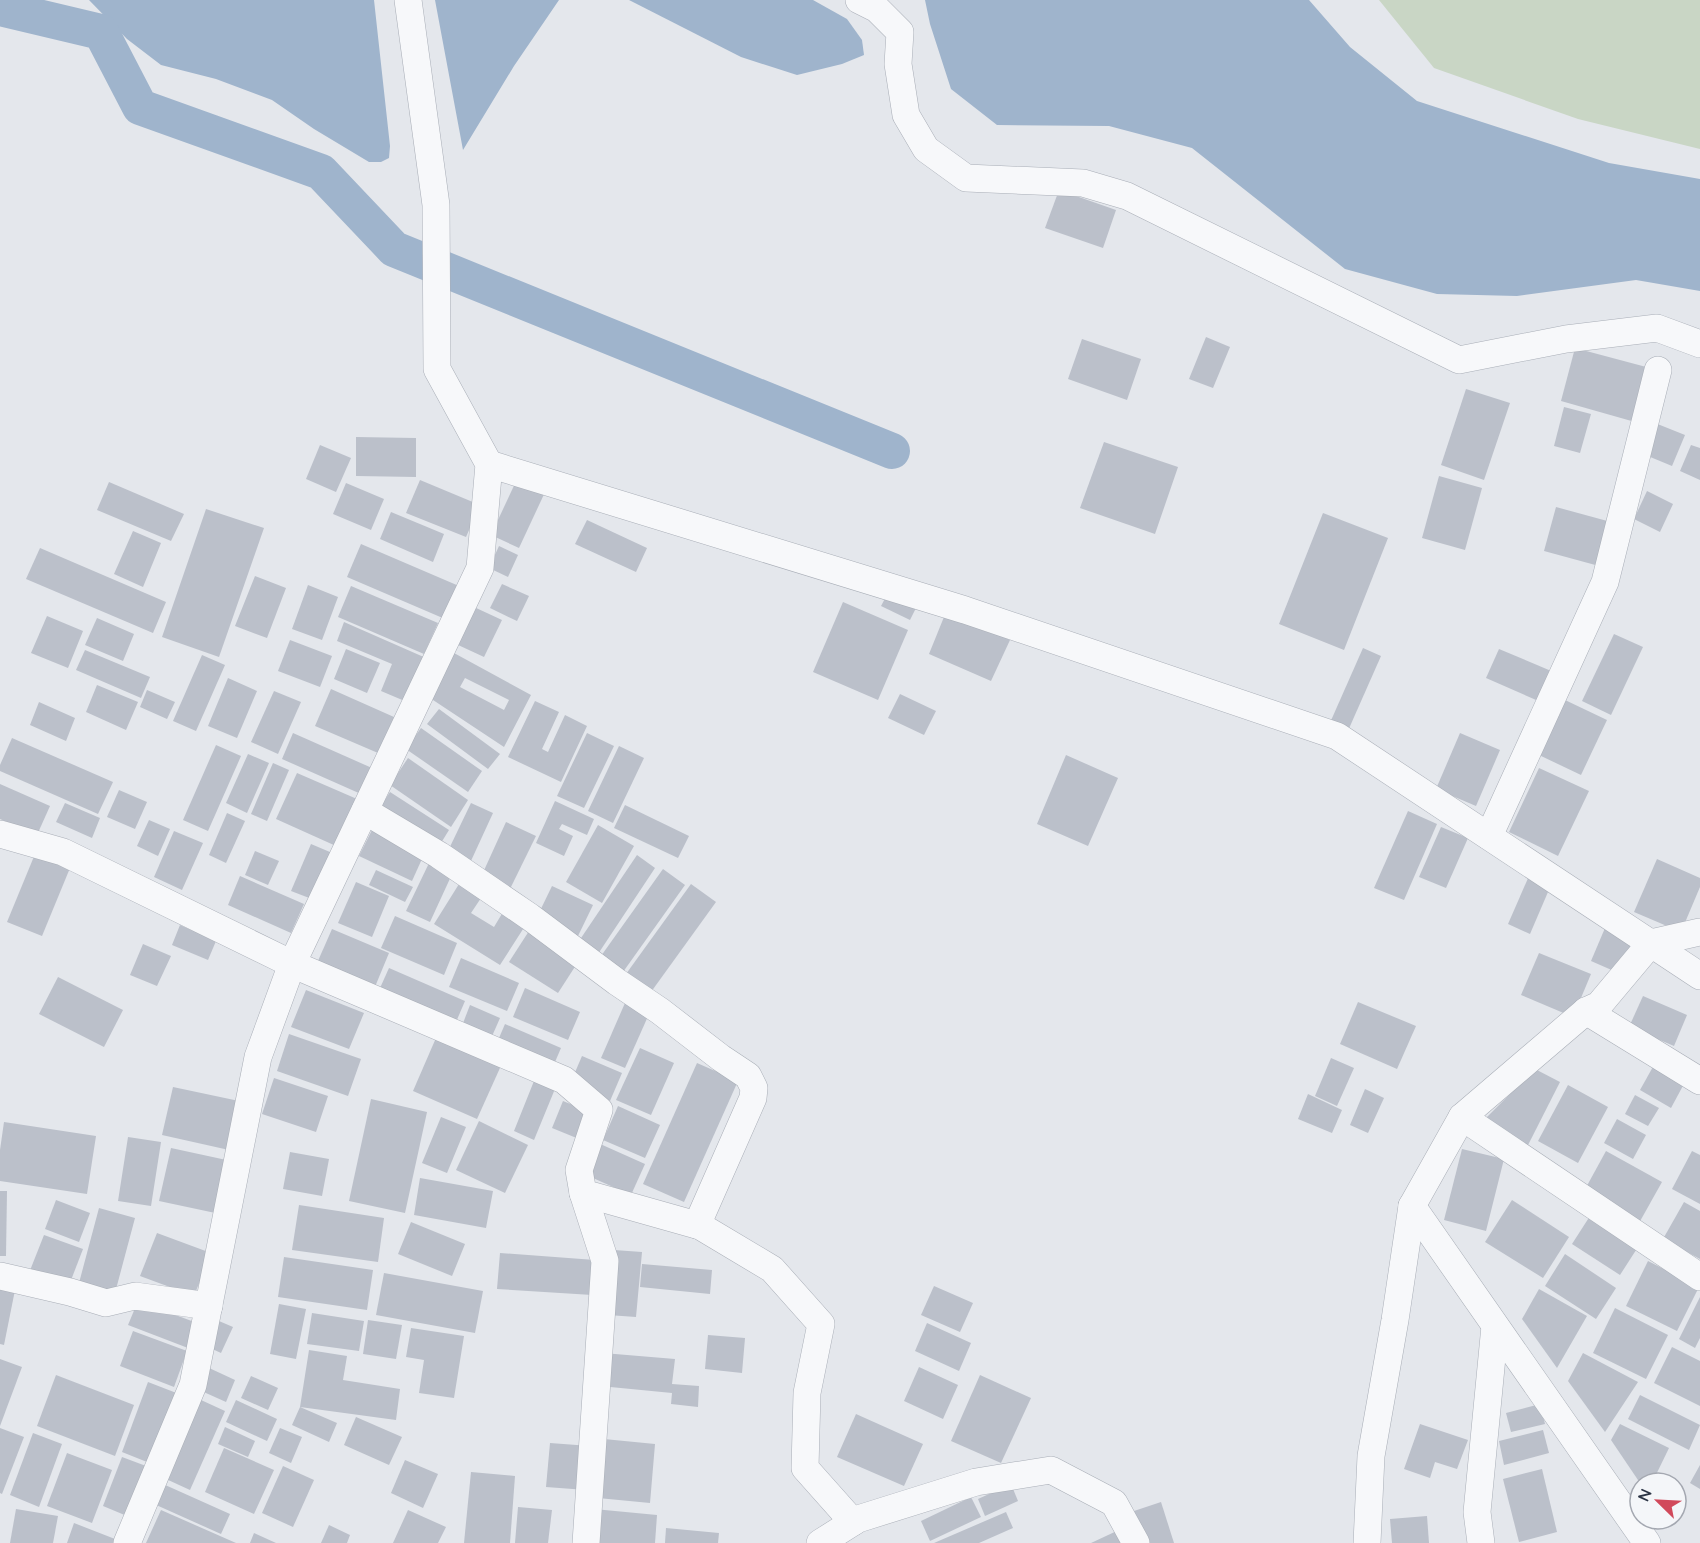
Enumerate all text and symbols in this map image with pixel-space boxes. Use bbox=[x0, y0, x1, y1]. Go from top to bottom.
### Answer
north arrow bbox=[1628, 1471, 1688, 1531]
text: N bbox=[1633, 1485, 1656, 1504]

